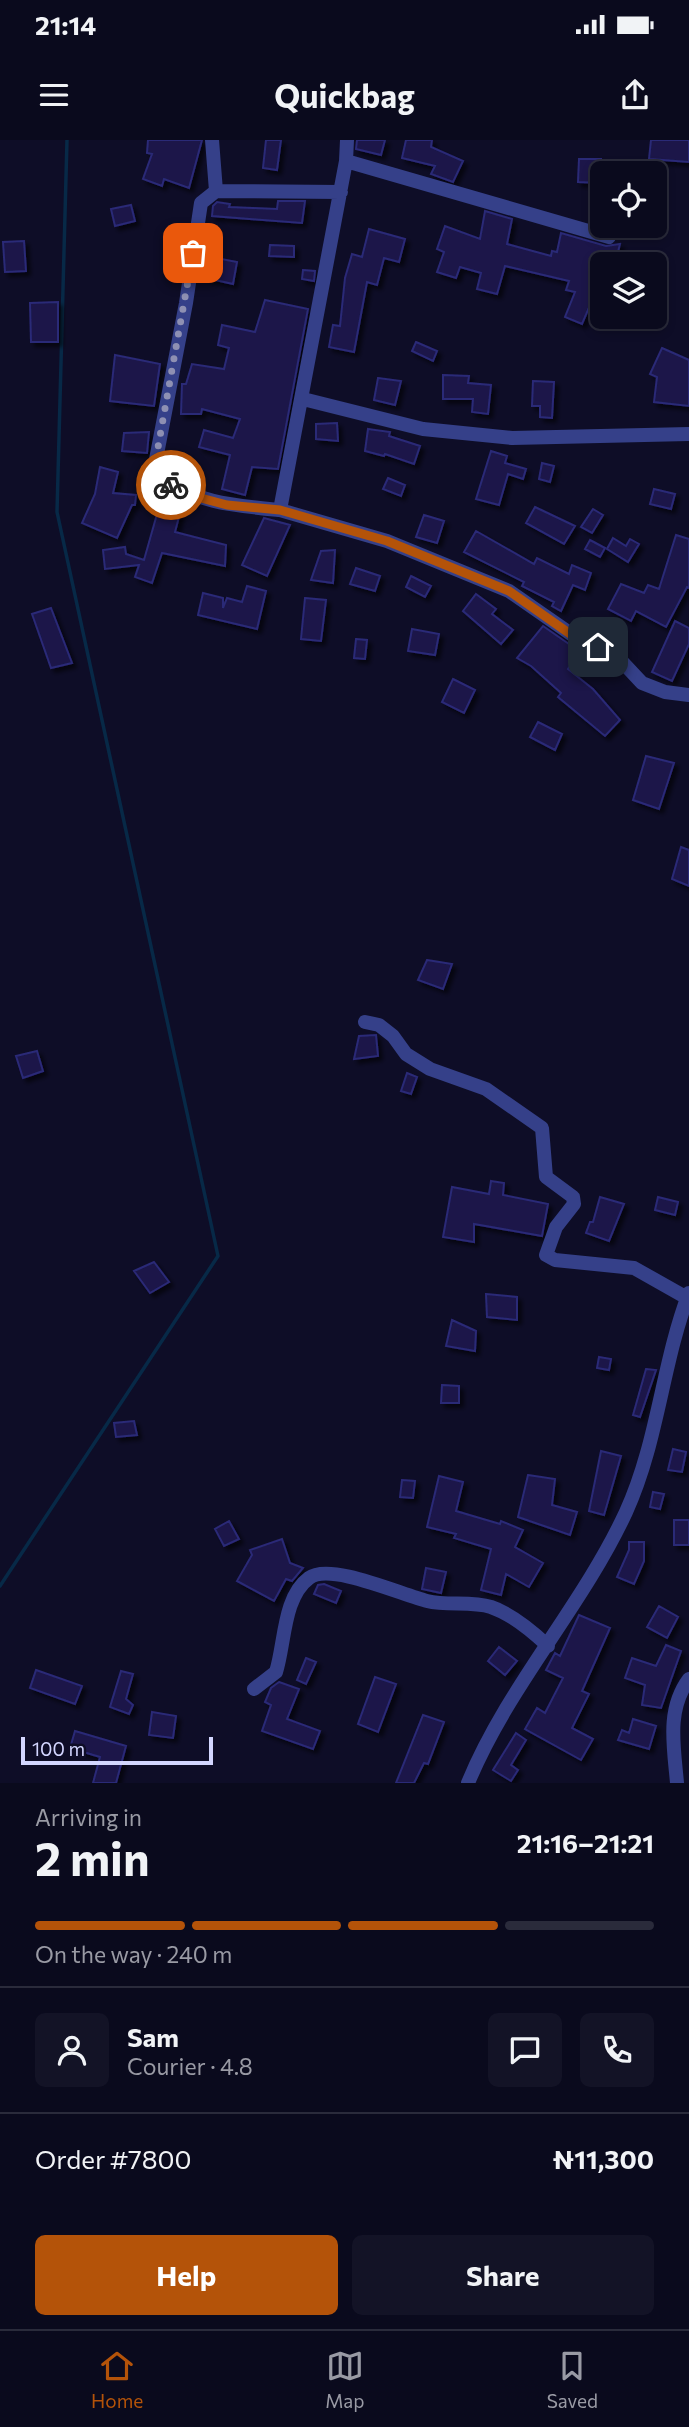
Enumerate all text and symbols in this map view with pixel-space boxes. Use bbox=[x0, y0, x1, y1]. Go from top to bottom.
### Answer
text: 21:14 bbox=[35, 9, 96, 40]
text: Quickbag bbox=[274, 75, 415, 115]
icon: menu bbox=[35, 76, 73, 114]
icon: share bbox=[616, 76, 654, 114]
map controls bbox=[590, 161, 667, 329]
button: locate bbox=[590, 161, 667, 238]
pin bbox=[163, 223, 223, 283]
icon: bag bbox=[174, 234, 212, 272]
button: layers bbox=[590, 252, 667, 329]
courier bbox=[136, 450, 206, 520]
icon: bike bbox=[152, 466, 190, 504]
pin bbox=[568, 617, 628, 677]
icon: home bbox=[579, 628, 617, 666]
scale bar bbox=[21, 1734, 214, 1766]
text: 100 m bbox=[32, 1737, 85, 1760]
text: Arriving in bbox=[35, 1803, 142, 1831]
text: 21:16–21:21 bbox=[517, 1827, 654, 1858]
text: 2 min bbox=[35, 1829, 150, 1885]
text: On the way · 240 m bbox=[35, 1940, 232, 1968]
button: person bbox=[35, 2013, 109, 2087]
button: chat bbox=[488, 2013, 562, 2087]
button: phone bbox=[580, 2013, 654, 2087]
text: Sam bbox=[127, 2021, 179, 2052]
text: Courier · 4.8 bbox=[127, 2052, 253, 2080]
text: Order #7800 bbox=[35, 2143, 191, 2174]
text: ₦11,300 bbox=[553, 2143, 654, 2174]
button: Help bbox=[35, 2235, 338, 2315]
button: Share bbox=[352, 2235, 654, 2315]
tab: Home bbox=[91, 2347, 143, 2412]
tab: Map bbox=[325, 2347, 365, 2412]
tab: Saved bbox=[547, 2347, 598, 2412]

